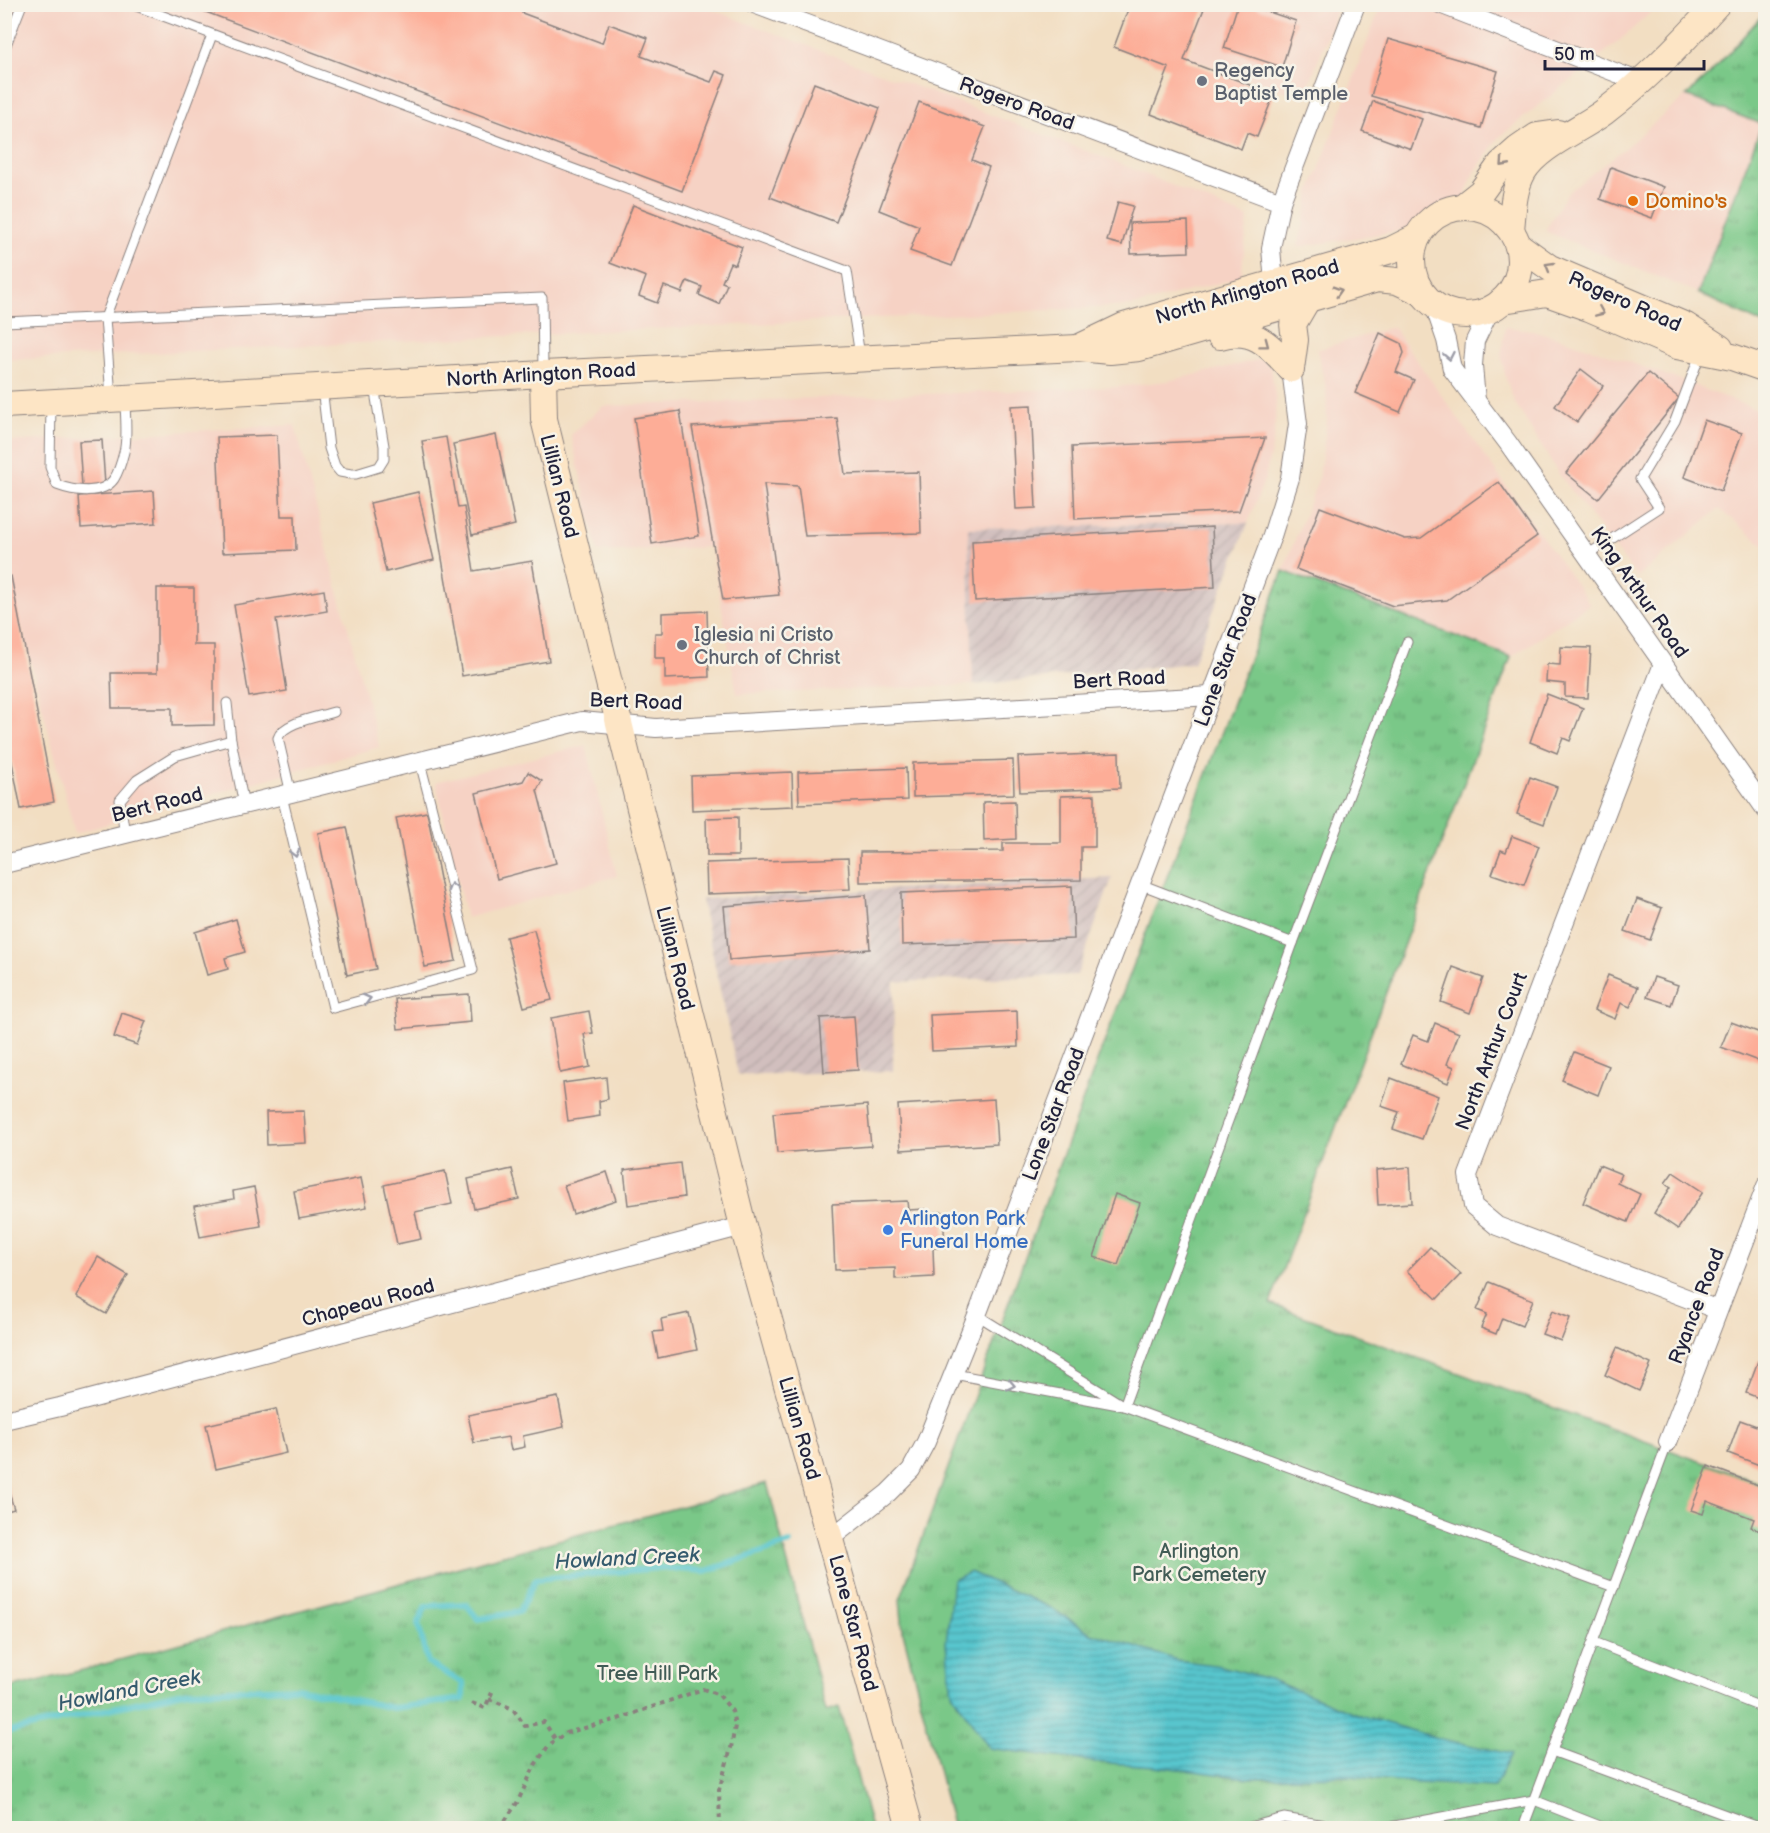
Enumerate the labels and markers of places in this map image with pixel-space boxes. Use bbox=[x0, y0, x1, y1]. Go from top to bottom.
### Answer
place label: Regency Baptist Temple bbox=[1214, 59, 1348, 106]
marker: Regency Baptist Temple bbox=[1195, 74, 1209, 88]
place label: Domino's bbox=[1645, 190, 1727, 214]
marker: Domino's bbox=[1626, 194, 1640, 208]
place label: Iglesia ni Cristo Church of Christ bbox=[694, 623, 840, 670]
marker: Iglesia ni Cristo Church of Christ bbox=[675, 638, 689, 652]
place label: Arlington Park Funeral Home bbox=[900, 1207, 1029, 1254]
marker: Arlington Park Funeral Home bbox=[881, 1223, 895, 1237]

